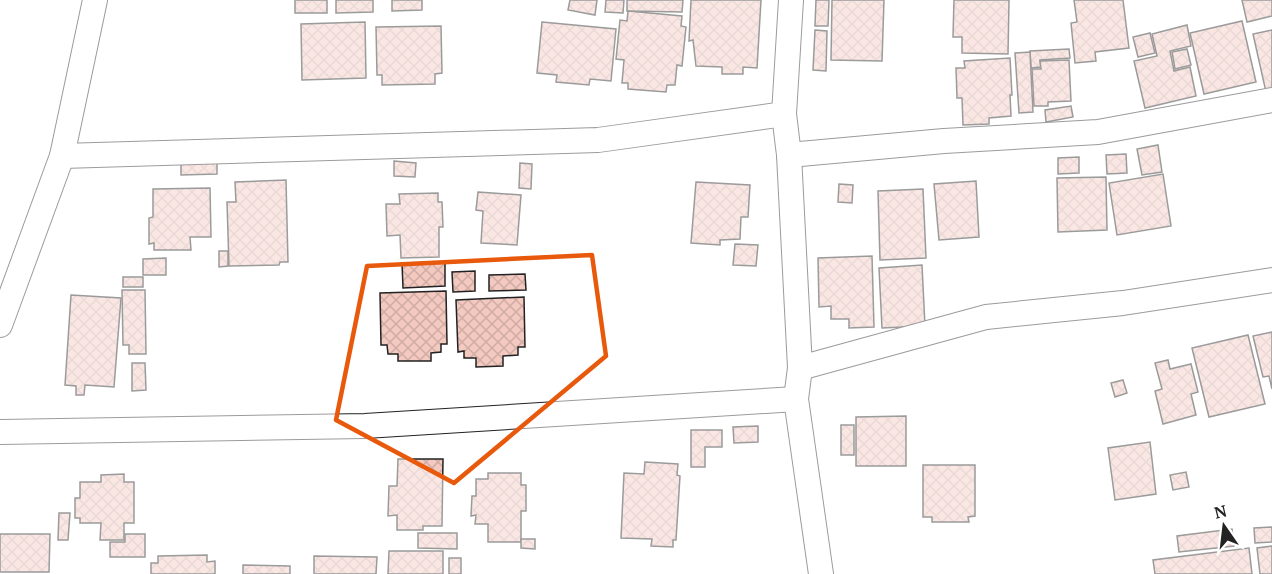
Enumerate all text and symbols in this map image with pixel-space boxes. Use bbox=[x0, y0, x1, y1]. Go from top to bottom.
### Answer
north arrow bbox=[1194, 496, 1254, 556]
text: N bbox=[1212, 499, 1229, 524]

